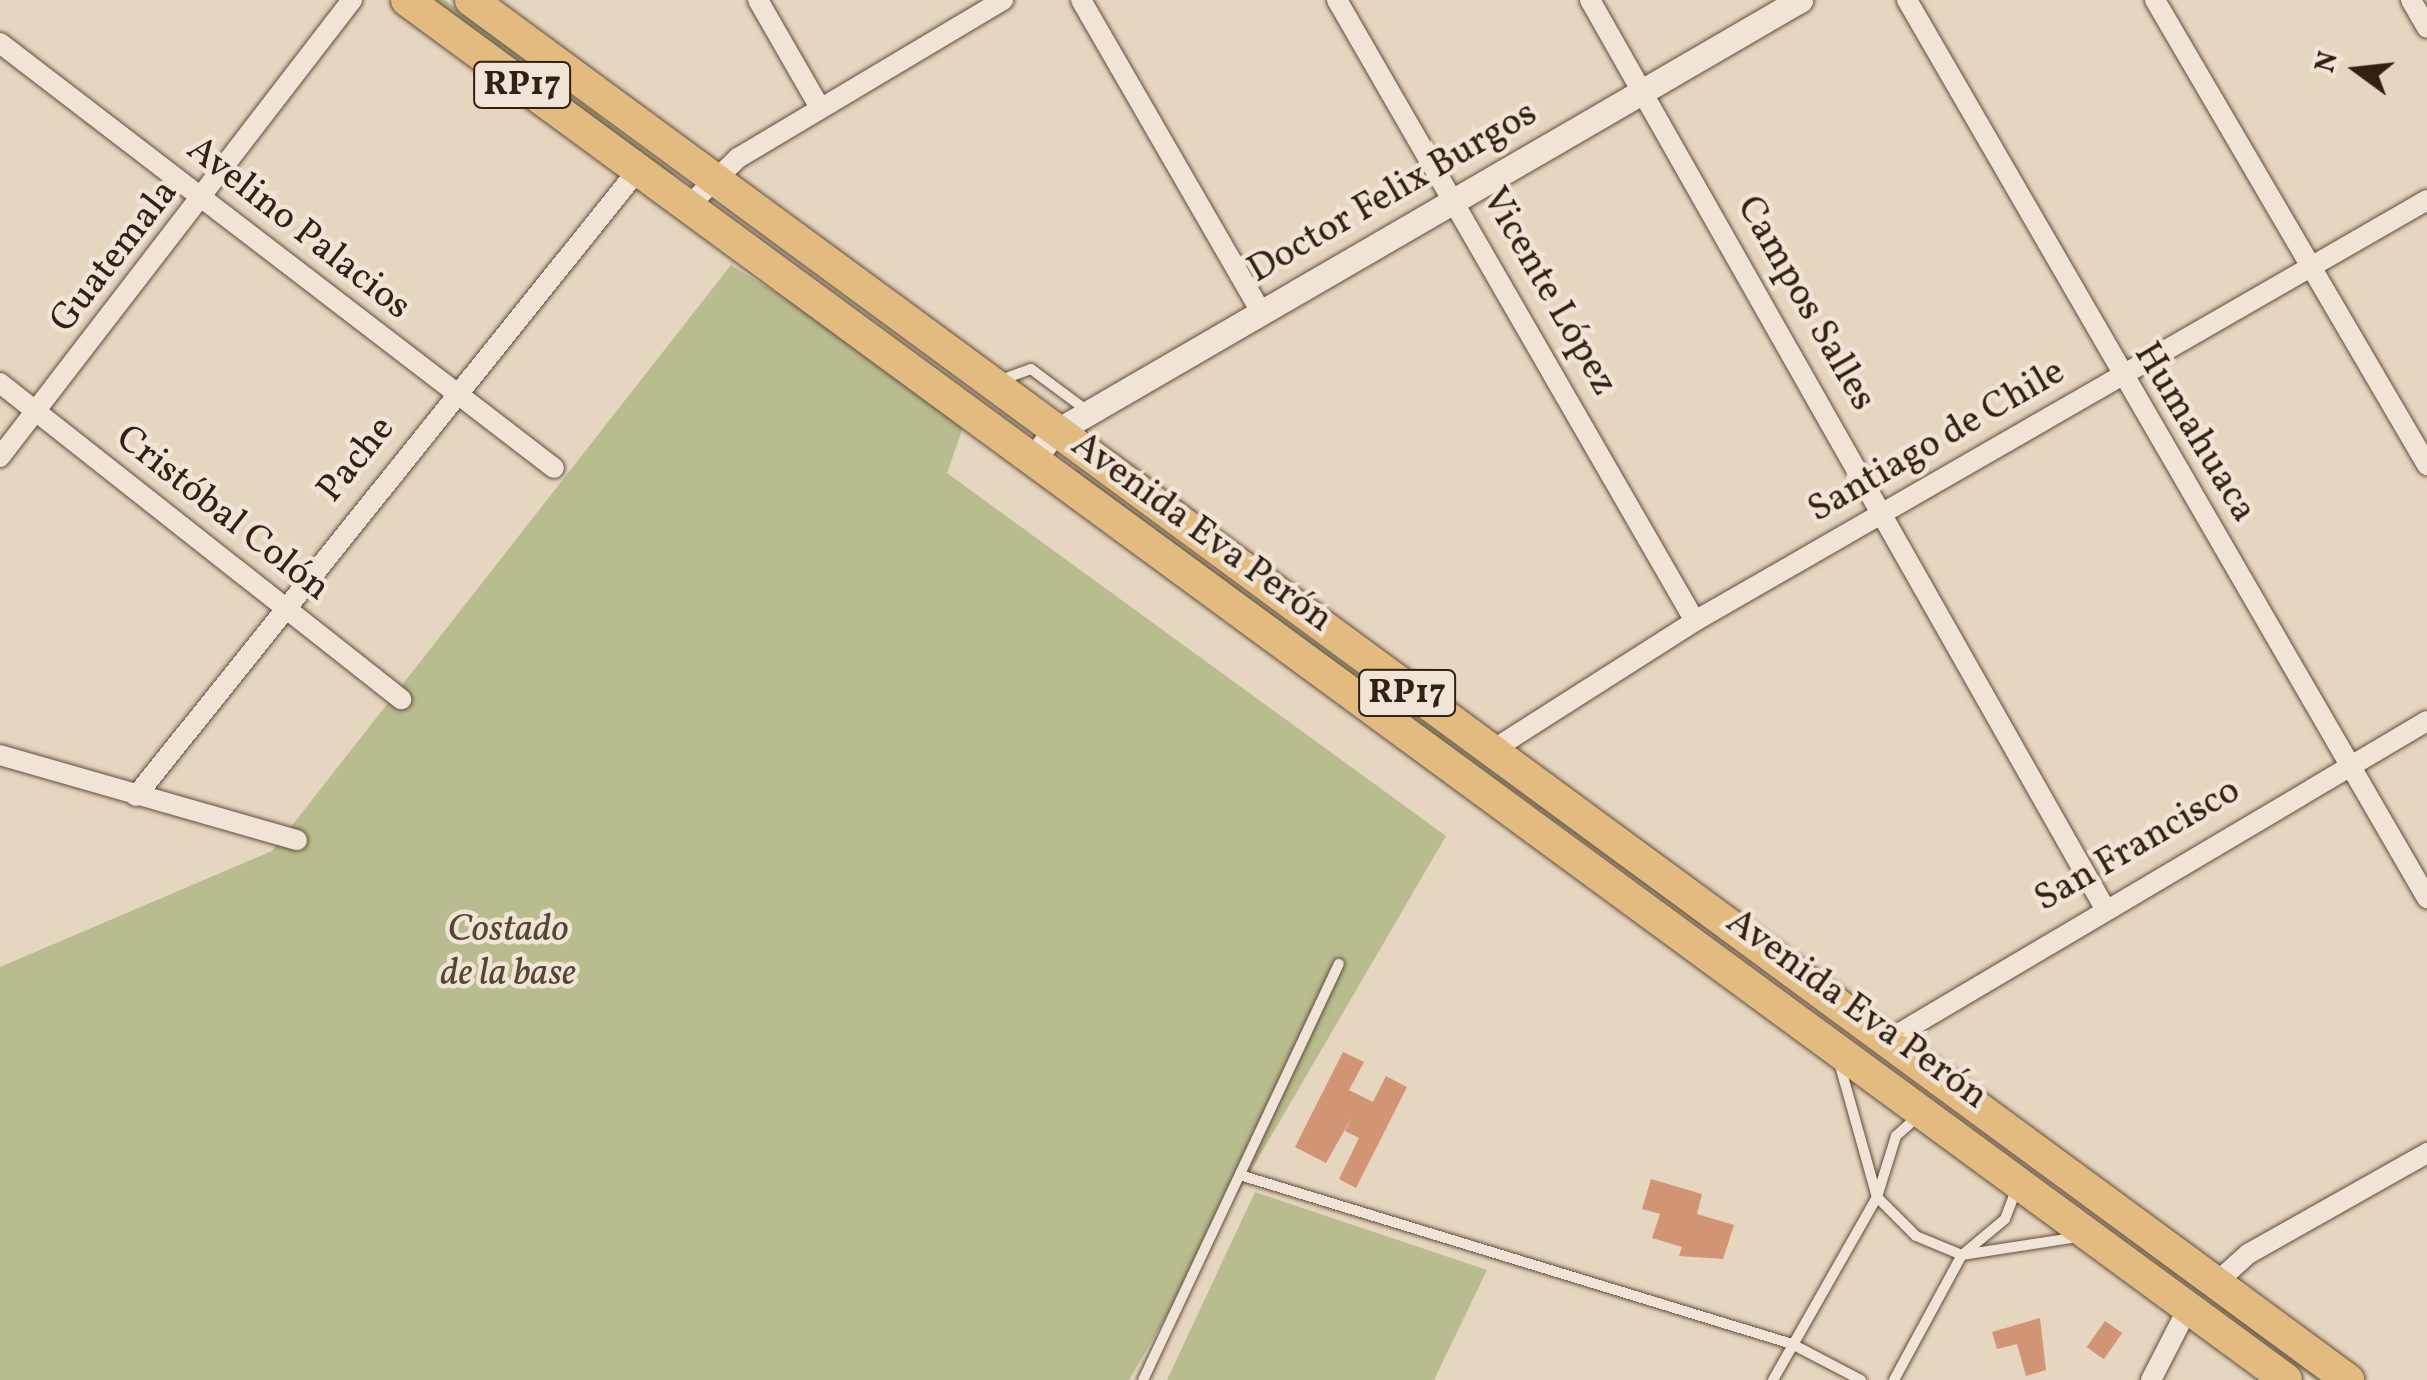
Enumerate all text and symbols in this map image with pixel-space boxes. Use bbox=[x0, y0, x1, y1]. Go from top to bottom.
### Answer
north arrow bbox=[2307, 20, 2407, 120]
text: N bbox=[2306, 47, 2349, 77]
road number: RP17 bbox=[472, 55, 572, 115]
street label: Doctor Felix Burgos bbox=[1240, 92, 1546, 294]
street label: Avelino Palacios bbox=[177, 127, 419, 331]
street label: Guatemala bbox=[41, 172, 189, 342]
street label: Vicente López bbox=[1470, 180, 1626, 404]
street label: Campos Salles bbox=[1725, 189, 1885, 419]
street label: Humahuaca bbox=[2123, 335, 2265, 531]
street label: Santiago de Chile bbox=[1801, 350, 2073, 534]
street label: Pache bbox=[309, 408, 405, 512]
street label: Cristóbal Colón bbox=[106, 416, 338, 612]
street label: Avenida Eva Perón bbox=[1061, 423, 1341, 643]
road number: RP17 bbox=[1357, 663, 1457, 723]
street label: San Francisco bbox=[2027, 769, 2249, 923]
street label: Avenida Eva Perón bbox=[1716, 900, 1996, 1120]
park label: Costado de la base bbox=[440, 908, 576, 998]

